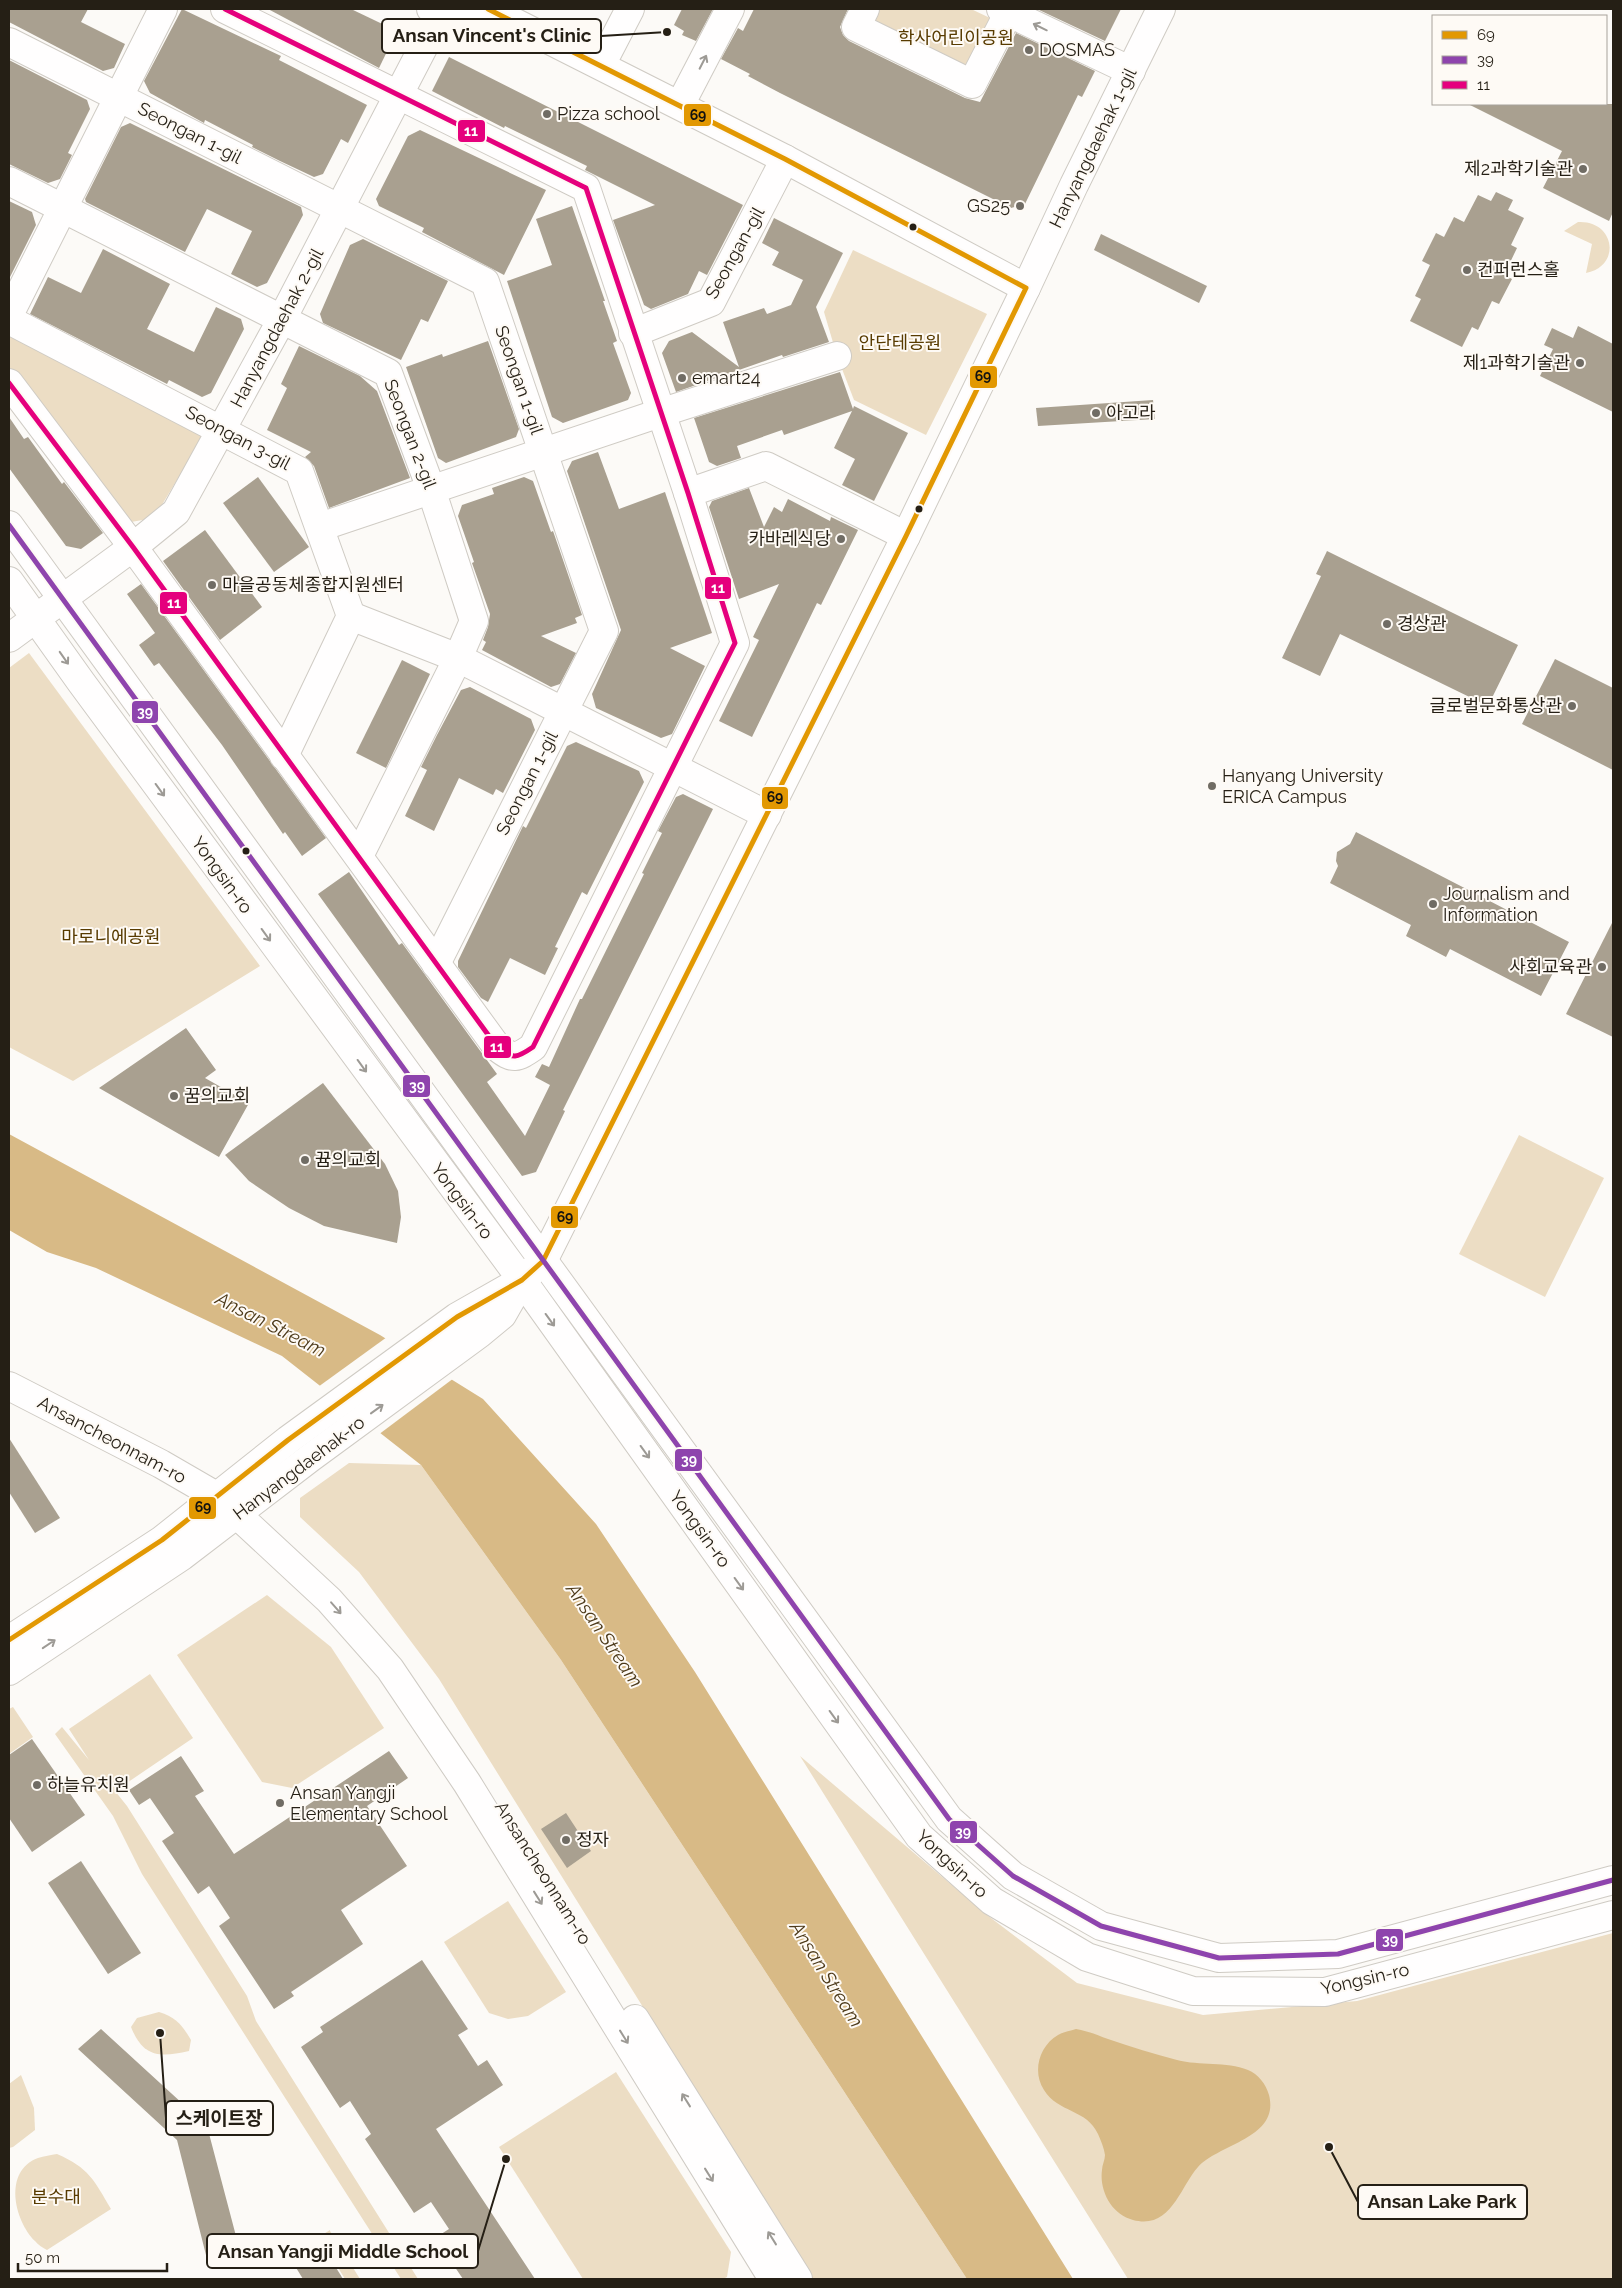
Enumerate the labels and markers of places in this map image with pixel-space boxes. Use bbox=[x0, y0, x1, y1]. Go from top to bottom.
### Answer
callout: Ansan Vincent's Clinic bbox=[382, 19, 601, 53]
place label: DOSMAS bbox=[1039, 39, 1115, 60]
marker: DOSMAS bbox=[1023, 44, 1035, 56]
place label: Pizza school bbox=[557, 103, 660, 124]
marker: Pizza school bbox=[541, 108, 553, 120]
place label: 제2과학기술관 bbox=[1464, 158, 1573, 179]
marker: 제2과학기술관 bbox=[1577, 163, 1589, 175]
place label: GS25 bbox=[967, 195, 1010, 216]
marker: GS25 bbox=[1014, 200, 1026, 212]
unlabelled marker bbox=[908, 222, 918, 232]
place label: 컨퍼런스홀 bbox=[1477, 259, 1560, 280]
marker: 컨퍼런스홀 bbox=[1461, 264, 1473, 276]
place label: 제1과학기술관 bbox=[1463, 352, 1570, 373]
marker: 제1과학기술관 bbox=[1574, 357, 1586, 369]
place label: emart24 bbox=[692, 367, 761, 388]
marker: emart24 bbox=[676, 372, 688, 384]
place label: 아고라 bbox=[1106, 402, 1156, 423]
marker: 아고라 bbox=[1090, 407, 1102, 419]
unlabelled marker bbox=[914, 504, 924, 514]
place label: 카바레식당 bbox=[748, 528, 831, 549]
marker: 카바레식당 bbox=[835, 533, 847, 545]
place label: 마을공동체종합지원센터 bbox=[222, 574, 404, 595]
marker: 마을공동체종합지원센터 bbox=[206, 579, 218, 591]
place label: 경상관 bbox=[1397, 613, 1447, 634]
marker: 경상관 bbox=[1381, 618, 1393, 630]
place label: 글로벌문화통상관 bbox=[1430, 695, 1562, 716]
marker: 글로벌문화통상관 bbox=[1566, 700, 1578, 712]
place label: Hanyang University ERICA Campus bbox=[1222, 765, 1384, 807]
marker: Hanyang University ERICA Campus bbox=[1206, 780, 1218, 792]
unlabelled marker bbox=[241, 846, 251, 856]
place label: Journalism and Information bbox=[1443, 883, 1570, 925]
marker: Journalism and Information bbox=[1427, 898, 1439, 910]
place label: 사회교육관 bbox=[1509, 956, 1592, 977]
marker: 사회교육관 bbox=[1596, 961, 1608, 973]
place label: 꿈의교회 bbox=[184, 1085, 250, 1106]
marker: 꿈의교회 bbox=[168, 1090, 180, 1102]
place label: 뀸의교회 bbox=[315, 1149, 381, 1170]
marker: 뀸의교회 bbox=[299, 1154, 311, 1166]
place label: 하늘유치원 bbox=[47, 1774, 130, 1795]
marker: 하늘유치원 bbox=[31, 1779, 43, 1791]
place label: Ansan Yangji Elementary School bbox=[290, 1782, 448, 1824]
marker: Ansan Yangji Elementary School bbox=[274, 1797, 286, 1809]
place label: 정자 bbox=[576, 1829, 610, 1850]
marker: 정자 bbox=[560, 1834, 572, 1846]
callout: 스케이트장 bbox=[166, 2101, 273, 2135]
callout: Ansan Lake Park bbox=[1358, 2185, 1527, 2219]
callout: Ansan Yangji Middle School bbox=[207, 2234, 478, 2268]

